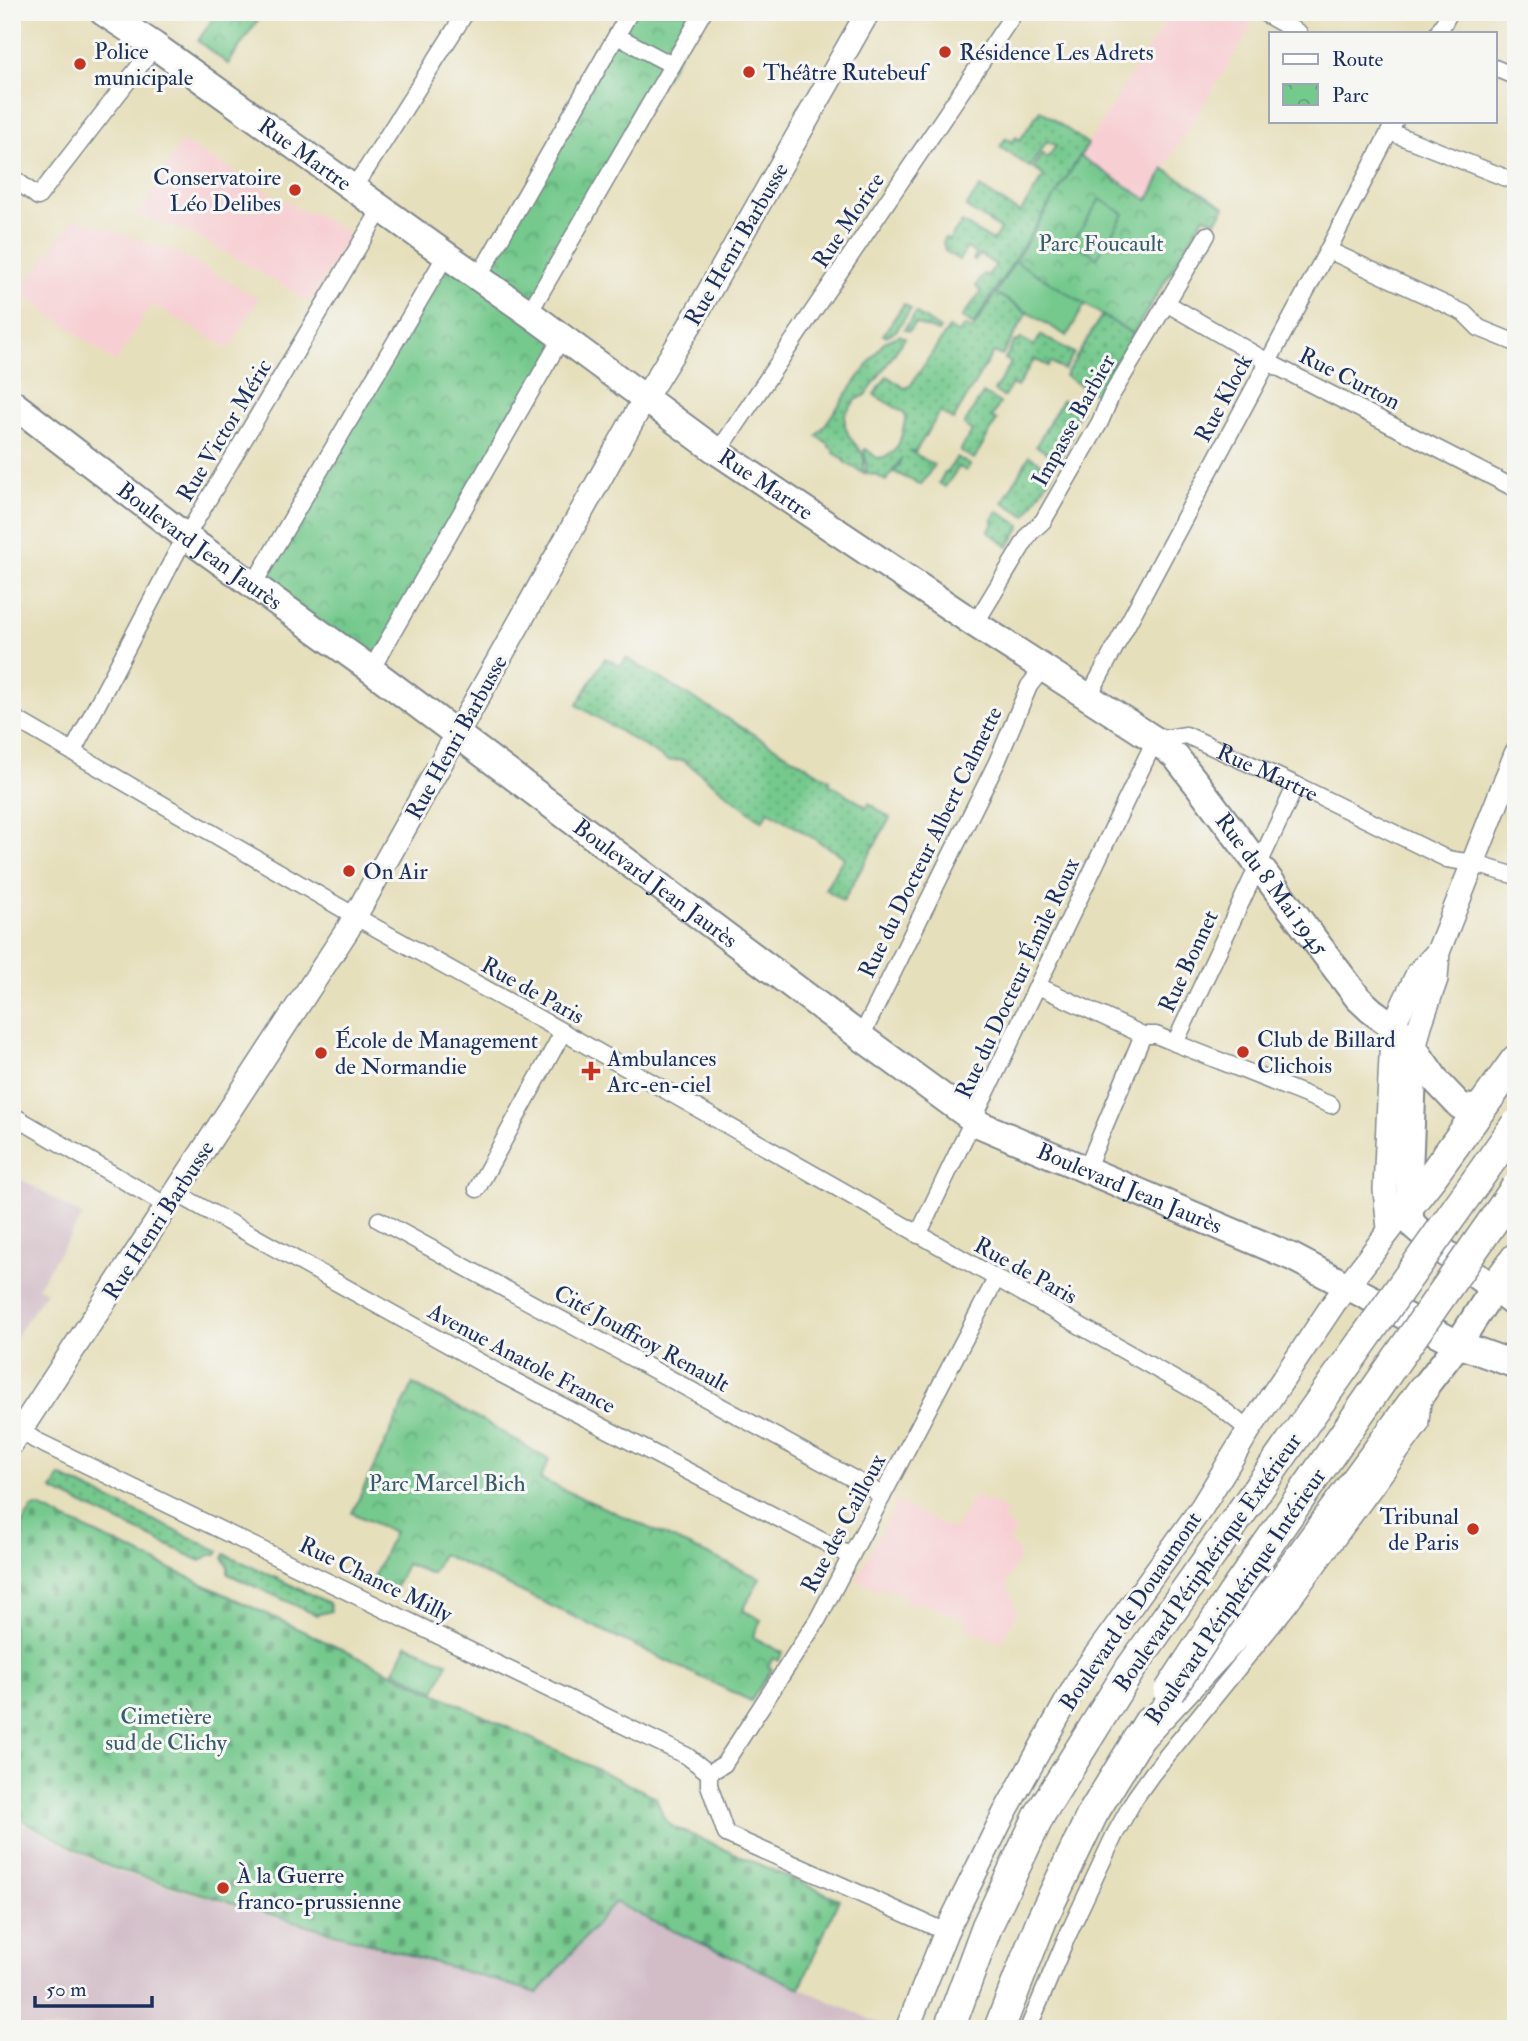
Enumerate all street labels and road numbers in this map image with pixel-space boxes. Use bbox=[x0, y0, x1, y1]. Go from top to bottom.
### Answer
street label: Rue Martre bbox=[252, 111, 358, 198]
street label: Rue Henri Barbusse bbox=[678, 157, 795, 331]
street label: Rue Morice bbox=[806, 167, 891, 274]
street label: Rue Curton bbox=[1294, 341, 1405, 416]
street label: Impasse Barbier bbox=[1025, 349, 1123, 492]
street label: Rue Klock bbox=[1188, 349, 1259, 447]
street label: Rue Victor Méric bbox=[170, 354, 278, 507]
street label: Rue Martre bbox=[713, 442, 819, 527]
street label: Boulevard Jean Jaurès bbox=[111, 475, 288, 617]
street label: Rue Henri Barbusse bbox=[399, 650, 514, 825]
street label: Rue du Docteur Albert Calmette bbox=[852, 701, 1009, 983]
street label: Rue Martre bbox=[1212, 737, 1323, 809]
street label: Rue du 8 Mai 1945 bbox=[1209, 807, 1335, 961]
street label: Boulevard Jean Jaurès bbox=[567, 812, 743, 955]
street label: Rue du Docteur Émile Roux bbox=[949, 853, 1086, 1103]
street label: Rue Bonnet bbox=[1152, 905, 1225, 1017]
street label: Rue de Paris bbox=[476, 950, 589, 1031]
street label: Rue Henri Barbusse bbox=[96, 1135, 221, 1305]
street label: Boulevard Jean Jaurès bbox=[1033, 1136, 1227, 1241]
street label: Rue de Paris bbox=[969, 1230, 1082, 1311]
street label: Cité Jouffroy Renault bbox=[549, 1278, 735, 1399]
street label: Avenue Anatole France bbox=[422, 1296, 621, 1420]
street label: Boulevard Périphérique Extérieur bbox=[1107, 1427, 1309, 1698]
street label: Rue des Cailloux bbox=[795, 1449, 892, 1598]
street label: Boulevard Périphérique Intérieur bbox=[1139, 1462, 1333, 1731]
street label: Boulevard de Douaumont bbox=[1053, 1506, 1208, 1716]
street label: Rue Chance Milly bbox=[295, 1530, 458, 1629]

